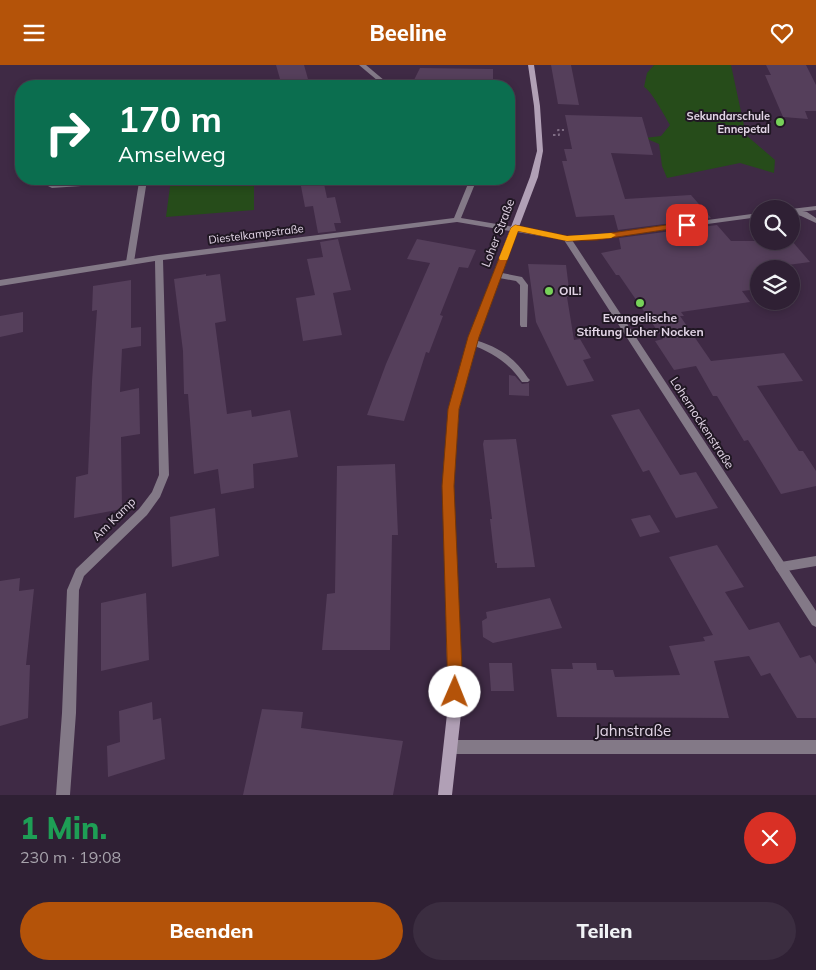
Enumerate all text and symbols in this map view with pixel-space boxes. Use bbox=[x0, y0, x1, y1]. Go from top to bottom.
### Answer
icon: menu bbox=[20, 19, 48, 47]
text: Beeline bbox=[369, 19, 447, 47]
icon: heart bbox=[768, 19, 796, 47]
text: 170 m bbox=[118, 97, 222, 141]
icon: right bbox=[35, 100, 100, 165]
place label: Sekundarschule Ennepetal bbox=[687, 109, 770, 136]
marker: Sekundarschule Ennepetal bbox=[774, 116, 786, 128]
text: Amselweg bbox=[118, 140, 226, 168]
street label: Loher Straße bbox=[478, 197, 517, 269]
map controls bbox=[750, 200, 800, 310]
button: search bbox=[750, 200, 800, 250]
pin bbox=[666, 204, 708, 246]
icon: arrive bbox=[673, 211, 701, 239]
street label: Diestelkampstraße bbox=[208, 221, 304, 247]
button: layers bbox=[750, 260, 800, 310]
place label: OIL! bbox=[559, 283, 582, 298]
marker: OIL! bbox=[543, 285, 555, 297]
marker: Evangelische Stiftung Loher Nocken bbox=[634, 297, 646, 309]
place label: Evangelische Stiftung Loher Nocken bbox=[576, 310, 704, 339]
street label: Lohernockenstraße bbox=[667, 374, 738, 471]
street label: Am Kamp bbox=[89, 494, 138, 543]
position arrow bbox=[428, 665, 480, 717]
street label: Jahnstraße bbox=[595, 721, 671, 740]
text: 1 Min. bbox=[20, 809, 107, 847]
button: close bbox=[744, 812, 796, 864]
text: 230 m · 19:08 bbox=[20, 847, 121, 867]
button: Beenden bbox=[20, 902, 403, 960]
button: Teilen bbox=[413, 902, 796, 960]

